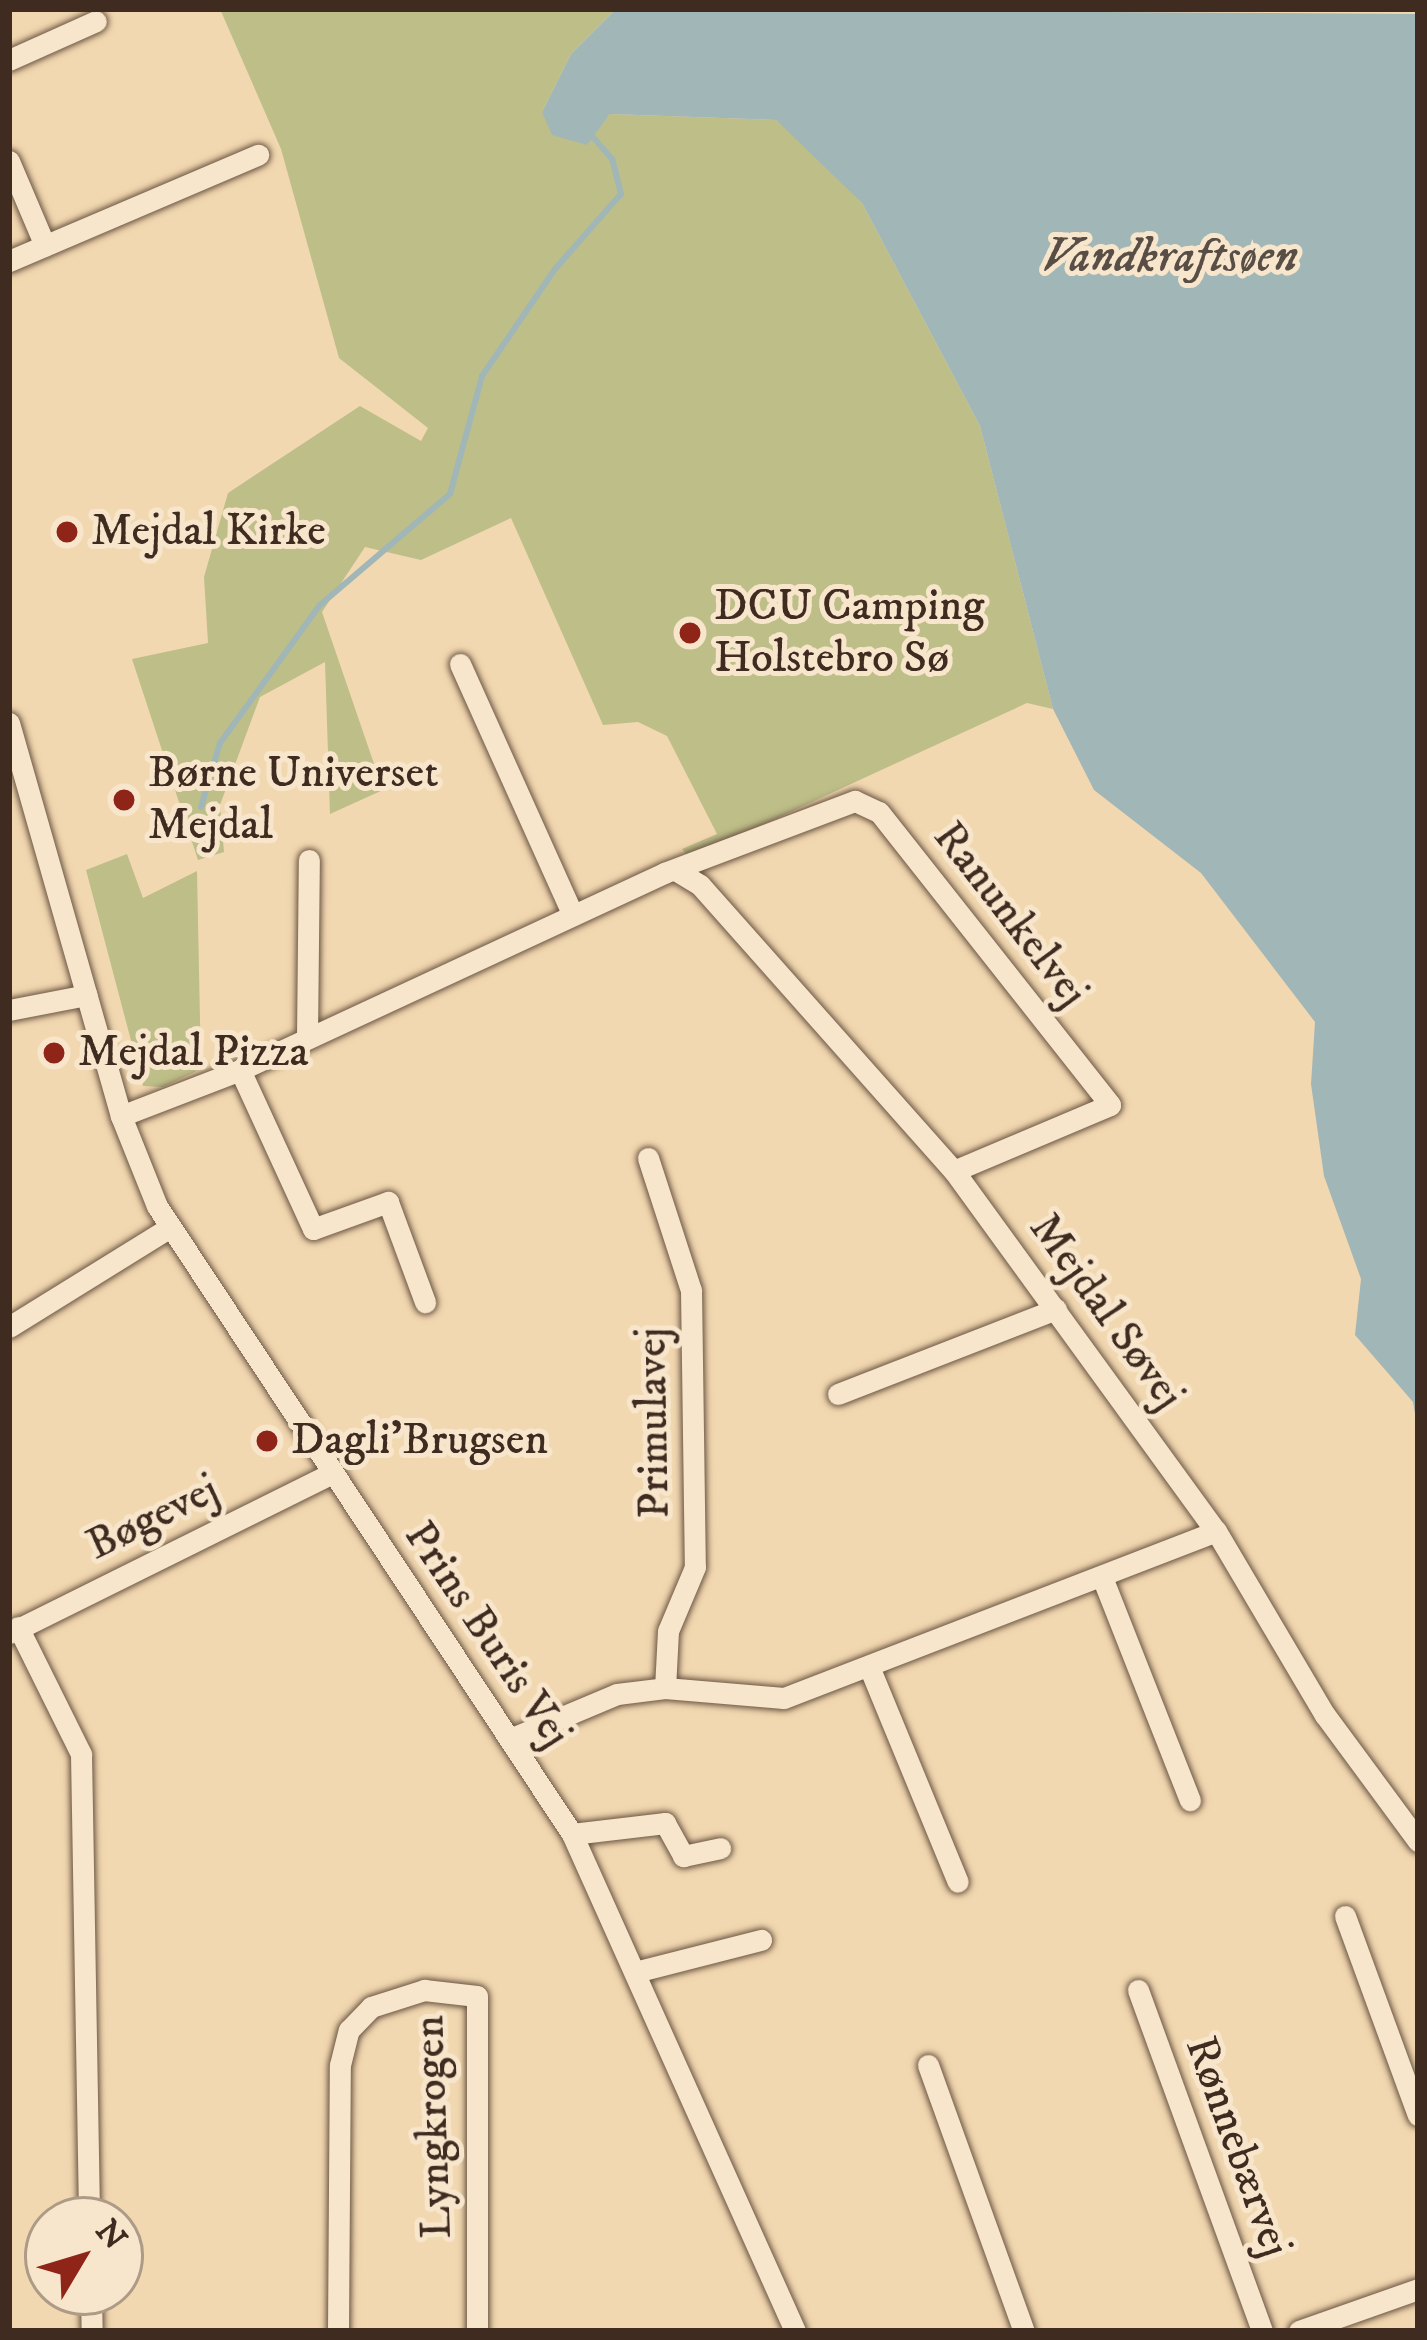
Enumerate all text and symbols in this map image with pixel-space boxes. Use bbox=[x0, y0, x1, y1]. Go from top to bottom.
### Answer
water label: Vandkraftsøen bbox=[1042, 229, 1298, 287]
place label: Mejdal Kirke bbox=[91, 505, 326, 559]
marker: Mejdal Kirke bbox=[54, 519, 80, 545]
place label: DCU Camping Holstebro Sø bbox=[714, 580, 984, 686]
marker: DCU Camping Holstebro Sø bbox=[677, 620, 703, 646]
place label: Børne Universet Mejdal bbox=[148, 747, 439, 853]
marker: Børne Universet Mejdal bbox=[111, 787, 137, 813]
street label: Ranunkelvej bbox=[921, 812, 1099, 1018]
place label: Mejdal Pizza bbox=[78, 1026, 309, 1080]
marker: Mejdal Pizza bbox=[41, 1040, 67, 1066]
street label: Mejdal Søvej bbox=[1017, 1203, 1195, 1421]
street label: Primulavej bbox=[625, 1327, 683, 1519]
place label: Dagli'Brugsen bbox=[291, 1414, 548, 1468]
marker: Dagli'Brugsen bbox=[254, 1428, 280, 1454]
street label: Bøgevej bbox=[78, 1463, 228, 1573]
street label: Prins Buris Vej bbox=[392, 1512, 582, 1758]
street label: Lyngkrogen bbox=[403, 2014, 465, 2240]
street label: Rønnebærvej bbox=[1172, 2029, 1302, 2265]
north arrow bbox=[24, 2196, 144, 2316]
text: N bbox=[86, 2212, 135, 2259]

